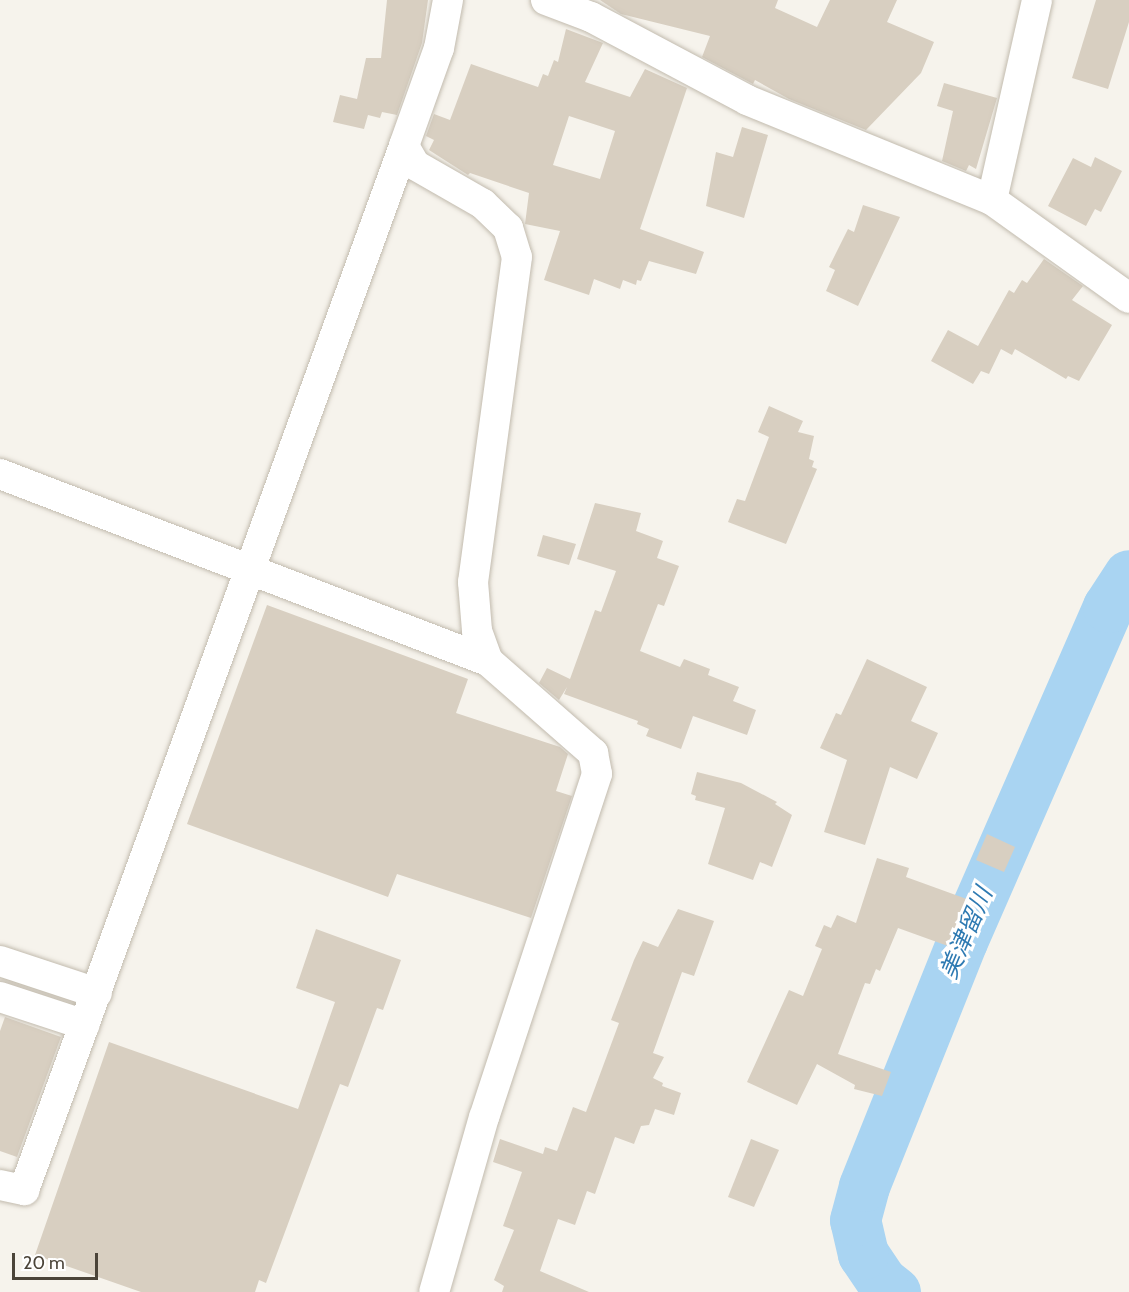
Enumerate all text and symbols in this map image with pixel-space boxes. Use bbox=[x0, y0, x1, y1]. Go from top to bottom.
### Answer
water label: 美津留川 bbox=[934, 883, 998, 983]
scale bar bbox=[15, 1241, 100, 1279]
text: 20 m bbox=[23, 1252, 65, 1274]

